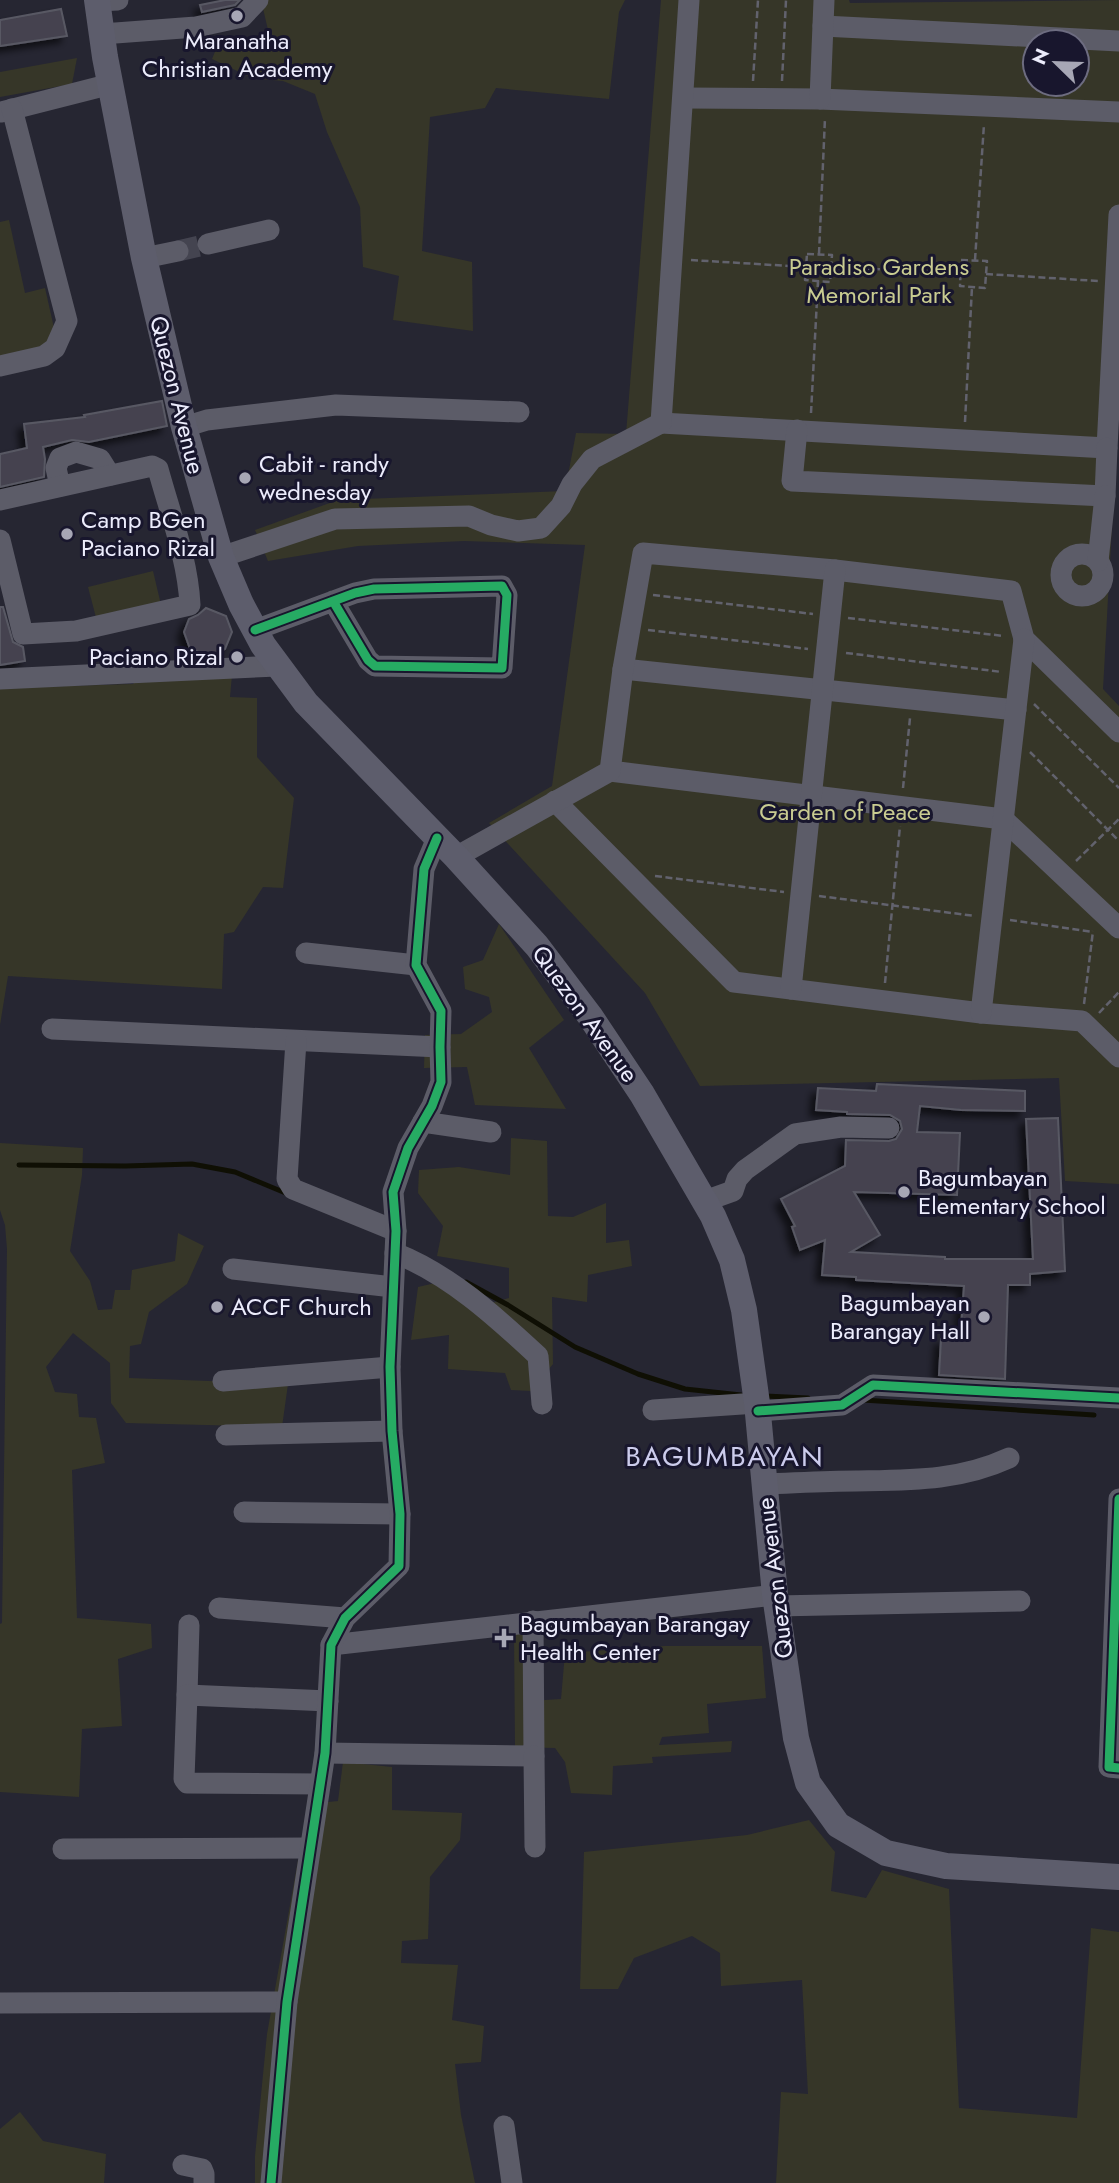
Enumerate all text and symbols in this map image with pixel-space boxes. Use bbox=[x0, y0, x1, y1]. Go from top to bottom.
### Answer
marker: Maranatha Christian Academy bbox=[229, 8, 245, 24]
place label: Maranatha Christian Academy bbox=[142, 23, 333, 86]
north arrow bbox=[1021, 28, 1091, 98]
text: N bbox=[1025, 44, 1056, 69]
park label: Paradiso Gardens Memorial Park bbox=[789, 249, 969, 312]
street label: Quezon Avenue bbox=[141, 312, 214, 478]
place label: Cabit - randy wednesday bbox=[259, 446, 389, 509]
marker: Cabit - randy wednesday bbox=[237, 470, 253, 486]
place label: Camp BGen Paciano Rizal bbox=[81, 502, 215, 565]
marker: Camp BGen Paciano Rizal bbox=[59, 526, 75, 542]
place label: Paciano Rizal bbox=[89, 639, 223, 674]
marker: Paciano Rizal bbox=[229, 649, 245, 665]
park label: Garden of Peace bbox=[759, 794, 931, 829]
street label: Quezon Avenue bbox=[524, 938, 647, 1089]
place label: Bagumbayan Elementary School bbox=[918, 1160, 1106, 1223]
marker: Bagumbayan Elementary School bbox=[896, 1184, 912, 1200]
place label: Bagumbayan Barangay Hall bbox=[830, 1285, 970, 1348]
place label: ACCF Church bbox=[231, 1289, 372, 1324]
marker: ACCF Church bbox=[209, 1299, 225, 1315]
marker: Bagumbayan Barangay Hall bbox=[976, 1309, 992, 1325]
district label: BAGUMBAYAN bbox=[625, 1436, 825, 1477]
street label: Quezon Avenue bbox=[747, 1496, 802, 1661]
place label: Bagumbayan Barangay Health Center bbox=[520, 1606, 750, 1669]
marker: Bagumbayan Barangay Health Center bbox=[494, 1628, 514, 1648]

